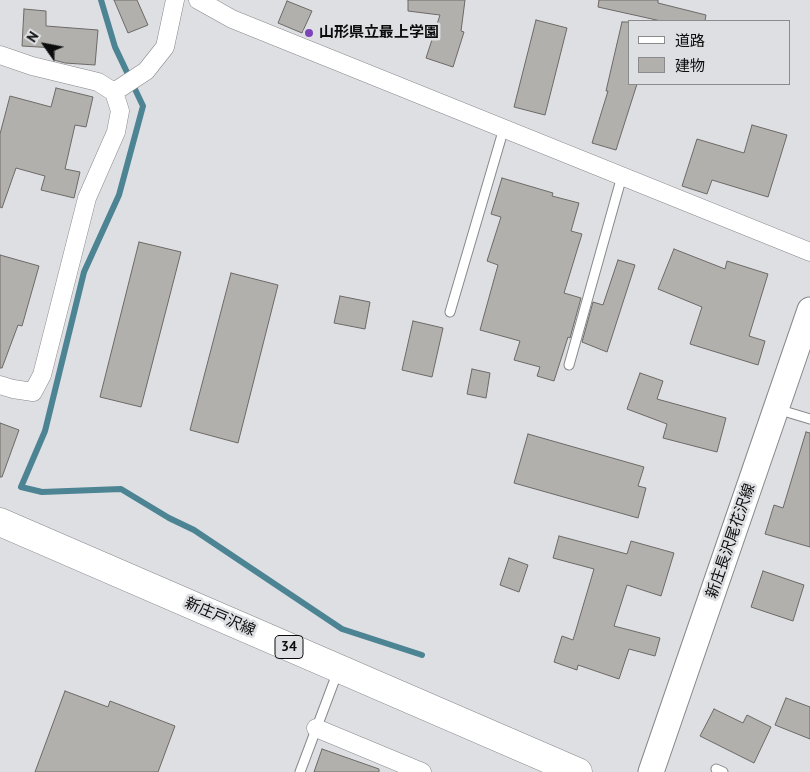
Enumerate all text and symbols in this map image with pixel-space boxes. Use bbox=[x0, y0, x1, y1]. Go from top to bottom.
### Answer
north arrow bbox=[20, 20, 70, 70]
legend bbox=[628, 20, 790, 85]
place label: 山形県立最上学園 bbox=[319, 24, 439, 42]
marker: 山形県立最上学園 bbox=[303, 27, 315, 39]
text: N bbox=[22, 28, 42, 46]
text: 道路 bbox=[675, 31, 705, 50]
text: 建物 bbox=[675, 56, 705, 75]
street label: 新庄長沢尾花沢線 bbox=[703, 481, 759, 601]
street label: 新庄戸沢線 bbox=[182, 594, 258, 640]
road number: 34 bbox=[275, 636, 303, 659]

